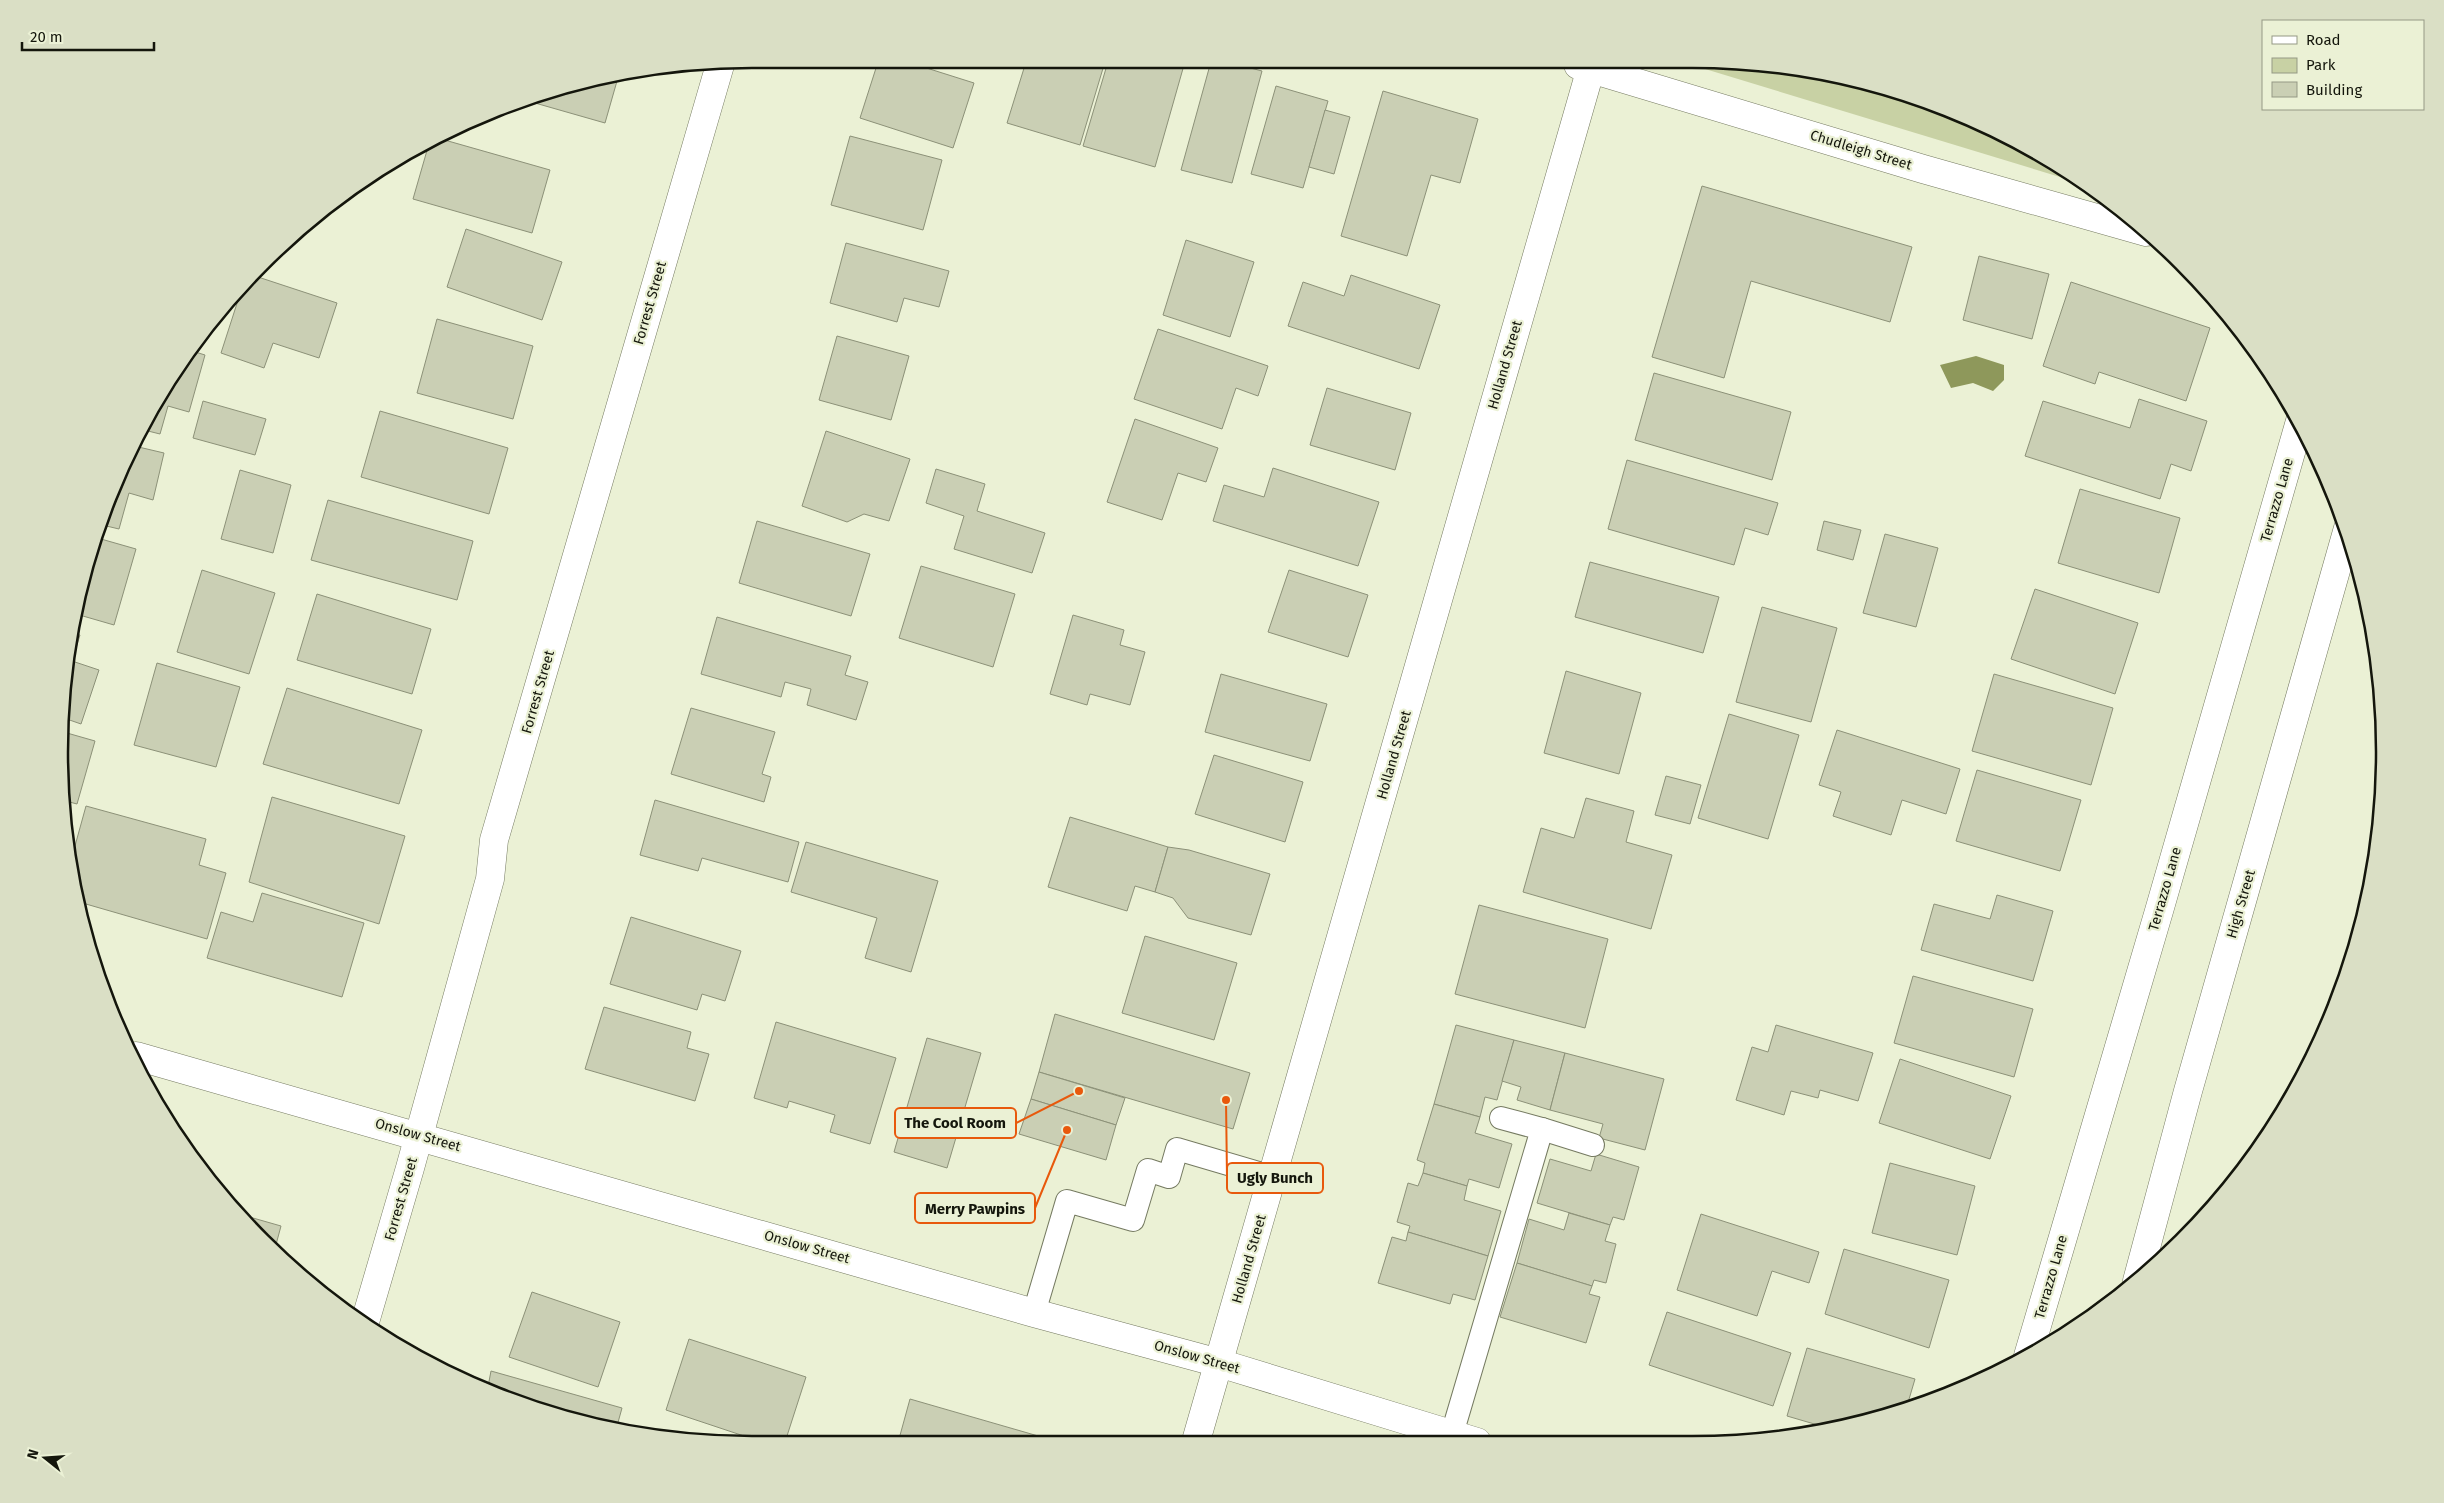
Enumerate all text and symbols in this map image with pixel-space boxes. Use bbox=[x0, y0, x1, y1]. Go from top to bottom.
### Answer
scale bar bbox=[22, 20, 155, 52]
legend bbox=[2262, 20, 2424, 110]
text: 20 m bbox=[30, 28, 63, 46]
text: Road bbox=[2306, 31, 2341, 49]
text: Park bbox=[2306, 56, 2336, 74]
text: Building bbox=[2306, 81, 2362, 99]
street label: Chudleigh Street bbox=[1808, 126, 1915, 174]
street label: Forrest Street bbox=[630, 258, 670, 347]
street label: Holland Street bbox=[1484, 318, 1526, 411]
street label: Terrazzo Lane bbox=[2257, 456, 2297, 544]
street label: Forrest Street bbox=[518, 647, 558, 736]
street label: Holland Street bbox=[1373, 708, 1415, 801]
street label: Terrazzo Lane bbox=[2145, 845, 2185, 933]
street label: High Street bbox=[2223, 867, 2259, 940]
callout: The Cool Room bbox=[895, 1108, 1016, 1138]
text: The Cool Room bbox=[904, 1114, 1006, 1132]
street label: Onslow Street bbox=[373, 1115, 464, 1156]
street label: Forrest Street bbox=[381, 1154, 421, 1243]
callout: Ugly Bunch bbox=[1227, 1163, 1323, 1193]
text: Ugly Bunch bbox=[1237, 1169, 1313, 1187]
callout: Merry Pawpins bbox=[915, 1193, 1035, 1223]
text: Merry Pawpins bbox=[925, 1200, 1025, 1218]
street label: Holland Street bbox=[1228, 1212, 1270, 1305]
street label: Onslow Street bbox=[762, 1227, 853, 1268]
street label: Terrazzo Lane bbox=[2031, 1233, 2071, 1321]
street label: Onslow Street bbox=[1152, 1337, 1243, 1378]
north arrow bbox=[20, 1433, 70, 1483]
text: N bbox=[24, 1447, 43, 1461]

